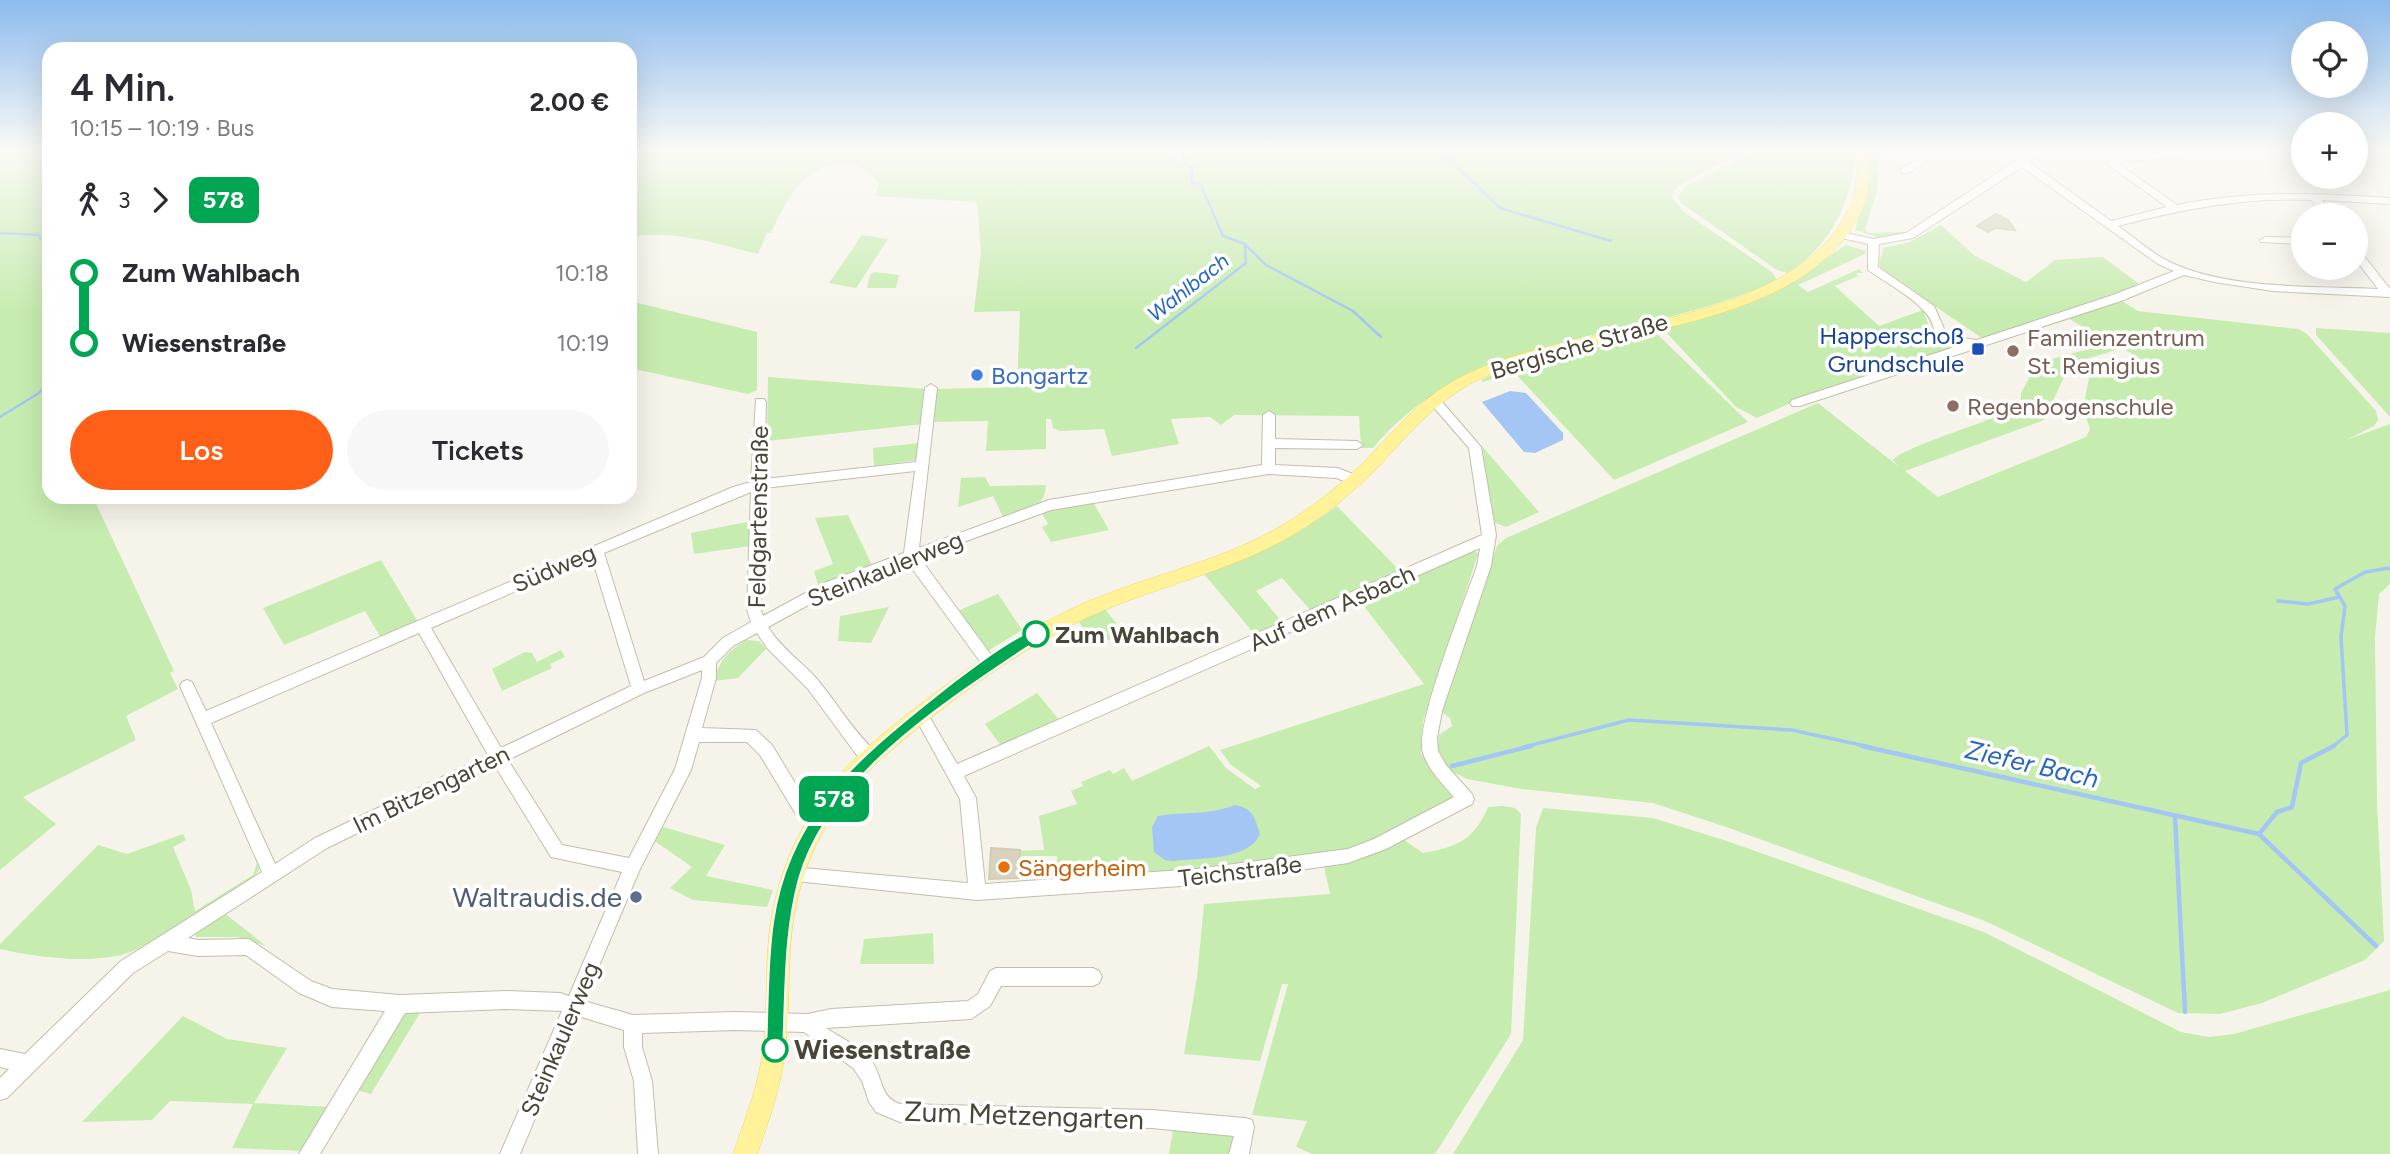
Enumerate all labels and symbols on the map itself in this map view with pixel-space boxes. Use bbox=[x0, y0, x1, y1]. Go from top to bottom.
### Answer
water label: Wahlbach bbox=[1143, 247, 1234, 326]
street label: Bergische Straße bbox=[1487, 307, 1671, 385]
place label: Happerschoß Grundschule bbox=[1819, 321, 1964, 378]
place label: Familienzentrum St. Remigius bbox=[2027, 323, 2205, 380]
marker: Happerschoß Grundschule bbox=[1970, 341, 1986, 357]
marker: Familienzentrum St. Remigius bbox=[2005, 343, 2021, 359]
place label: Bongartz bbox=[991, 361, 1088, 390]
marker: Bongartz bbox=[969, 367, 985, 383]
place label: Regenbogenschule bbox=[1967, 392, 2174, 421]
marker: Regenbogenschule bbox=[1945, 398, 1961, 414]
street label: Feldgartenstraße bbox=[742, 425, 774, 609]
street label: Steinkaulerweg bbox=[803, 525, 967, 613]
street label: Südweg bbox=[508, 537, 600, 599]
street label: Auf dem Asbach bbox=[1245, 559, 1419, 657]
place label: Zum Wahlbach bbox=[1055, 620, 1219, 649]
marker: Zum Wahlbach bbox=[1023, 621, 1049, 647]
water label: Ziefer Bach bbox=[1962, 733, 2102, 795]
street label: Im Bitzengarten bbox=[348, 739, 514, 839]
line badge: 578 bbox=[794, 776, 874, 822]
street label: Teichstraße bbox=[1177, 849, 1303, 893]
place label: Sängerheim bbox=[1018, 853, 1146, 882]
marker: Sängerheim bbox=[996, 859, 1012, 875]
place label: Waltraudis.de bbox=[452, 880, 622, 914]
marker: Waltraudis.de bbox=[628, 889, 644, 905]
street label: Steinkaulerweg bbox=[514, 957, 606, 1121]
place label: Wiesenstraße bbox=[794, 1032, 971, 1066]
marker: Wiesenstraße bbox=[762, 1036, 788, 1062]
street label: Zum Metzengarten bbox=[903, 1094, 1145, 1136]

